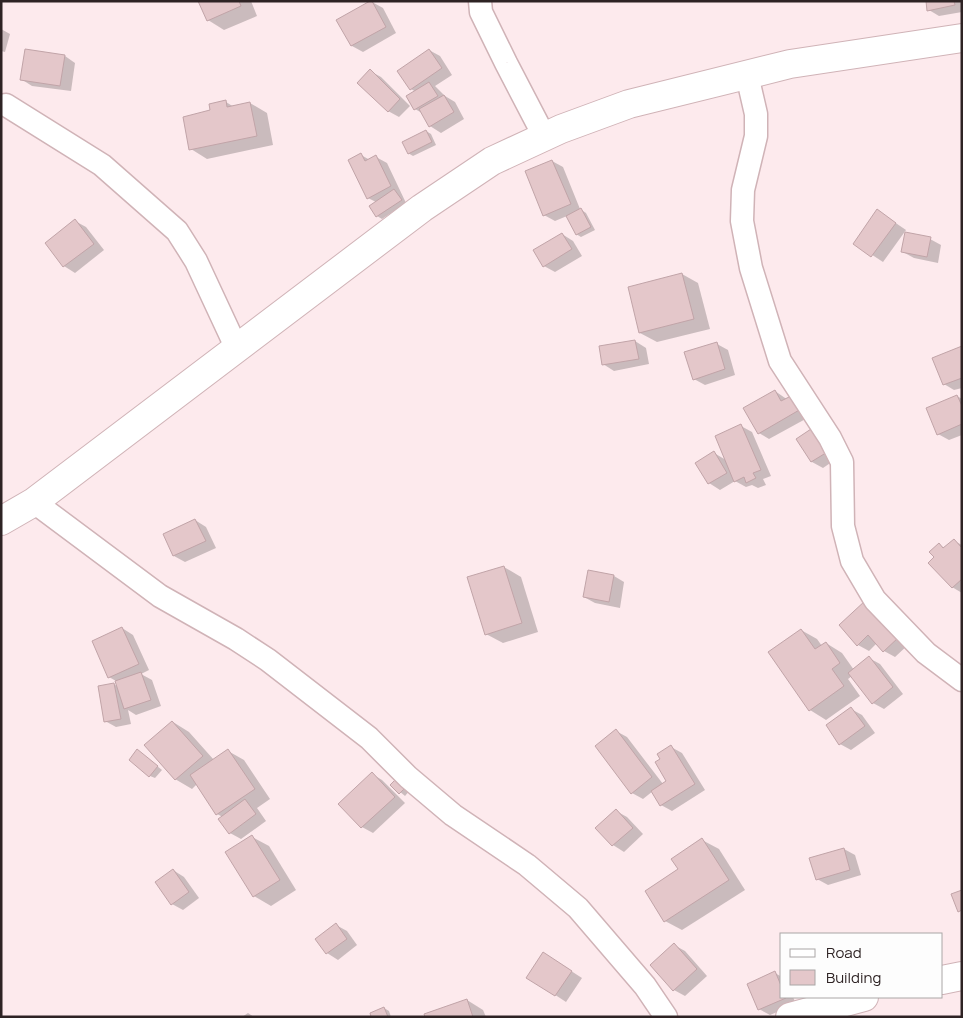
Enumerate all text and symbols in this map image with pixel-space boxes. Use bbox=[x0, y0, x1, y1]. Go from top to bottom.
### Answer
legend bbox=[780, 933, 943, 998]
text: Road bbox=[826, 942, 862, 963]
text: Building bbox=[826, 967, 881, 988]

